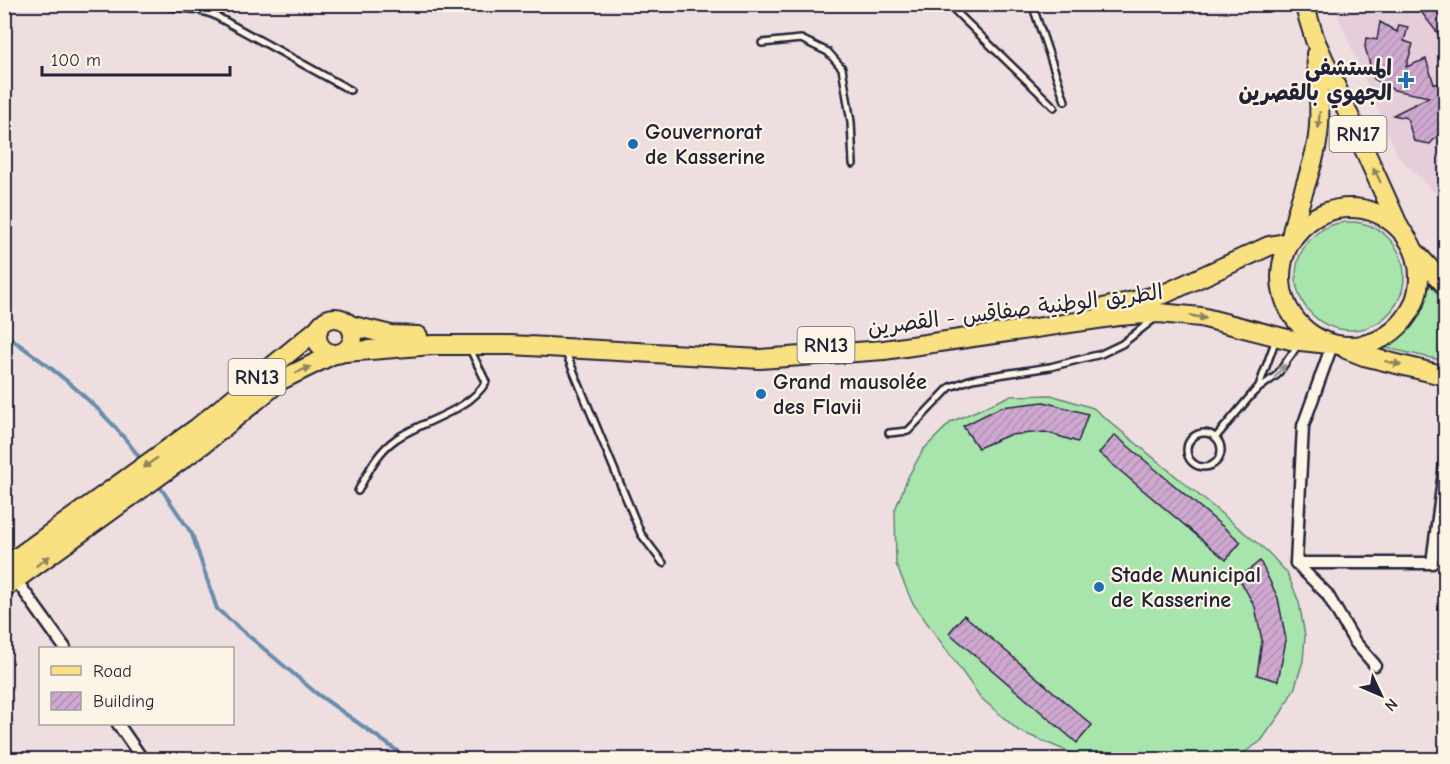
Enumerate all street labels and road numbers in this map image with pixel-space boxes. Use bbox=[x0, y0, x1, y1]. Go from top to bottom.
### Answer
road number: RN17 bbox=[1330, 116, 1386, 152]
street label: الطريق الوطنية صفاقس - القصرين bbox=[866, 279, 1164, 341]
road number: RN13 bbox=[798, 327, 854, 363]
road number: RN13 bbox=[228, 359, 286, 395]

